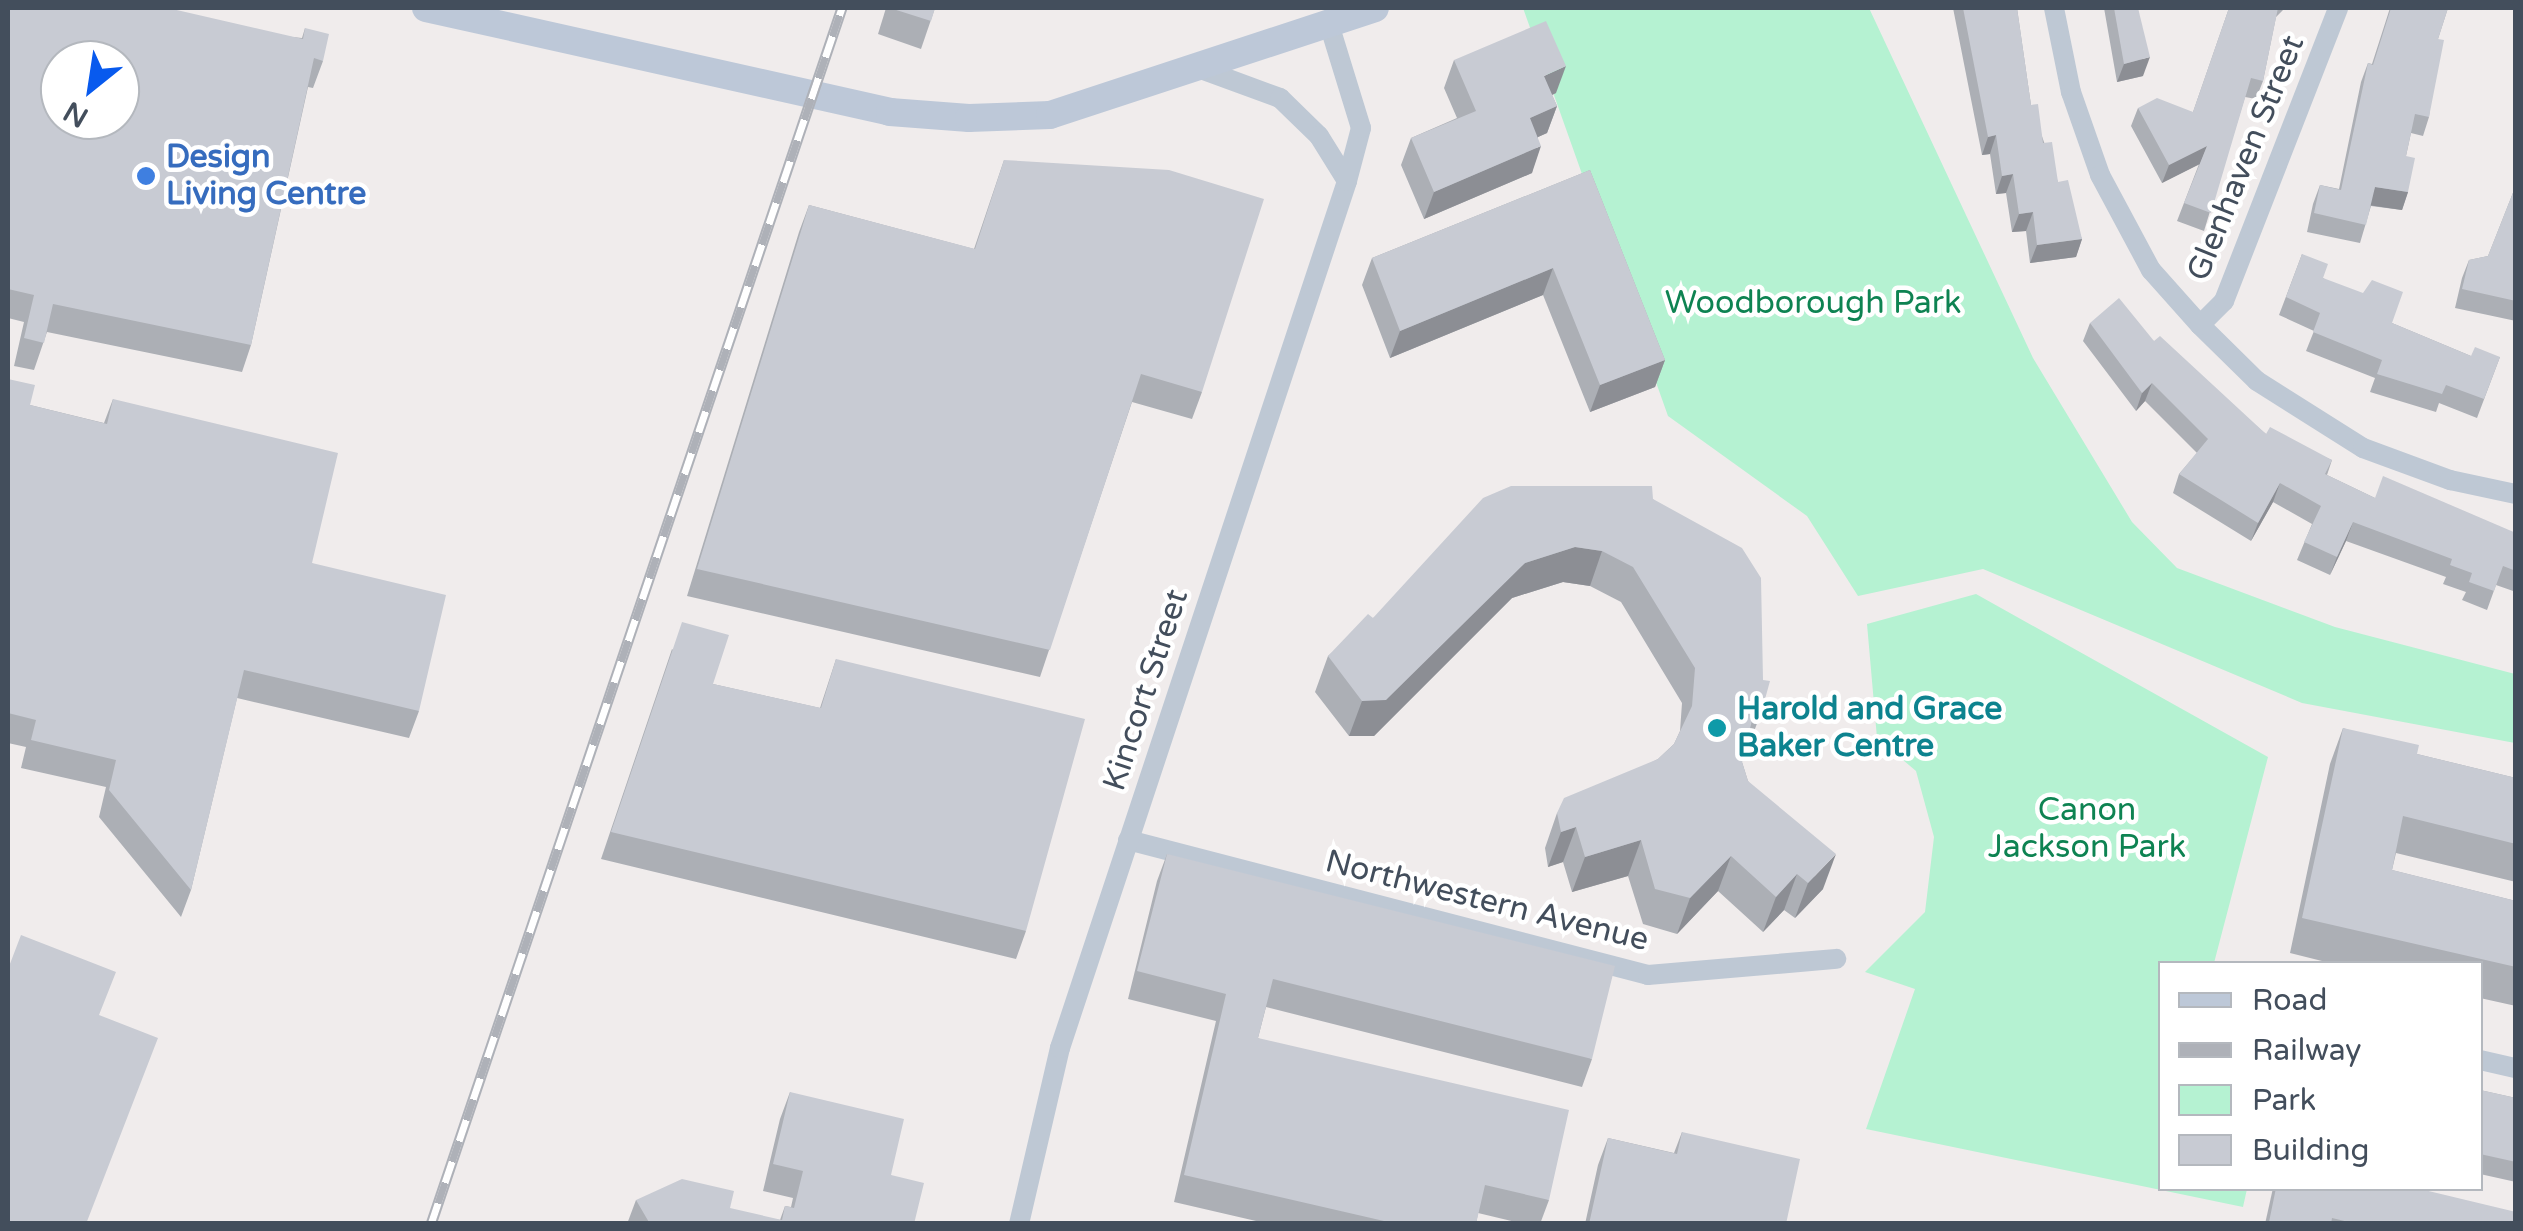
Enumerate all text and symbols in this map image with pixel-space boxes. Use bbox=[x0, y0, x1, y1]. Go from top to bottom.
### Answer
street label: Glenhaven Street bbox=[2179, 30, 2313, 286]
north arrow bbox=[40, 40, 140, 140]
text: N bbox=[58, 94, 94, 135]
place label: Design Living Centre bbox=[166, 139, 366, 214]
marker: Design Living Centre bbox=[135, 165, 157, 187]
park label: Woodborough Park bbox=[1665, 284, 1961, 322]
street label: Kincort Street bbox=[1095, 584, 1197, 796]
place label: Harold and Grace Baker Centre bbox=[1737, 691, 2002, 766]
marker: Harold and Grace Baker Centre bbox=[1706, 717, 1728, 739]
park label: Canon Jackson Park bbox=[1988, 792, 2186, 867]
street label: Northwestern Avenue bbox=[1322, 842, 1652, 960]
legend bbox=[2158, 961, 2483, 1191]
text: Road bbox=[2252, 982, 2327, 1019]
text: Railway bbox=[2252, 1032, 2361, 1069]
text: Park bbox=[2252, 1082, 2316, 1119]
text: Building bbox=[2252, 1132, 2369, 1169]

